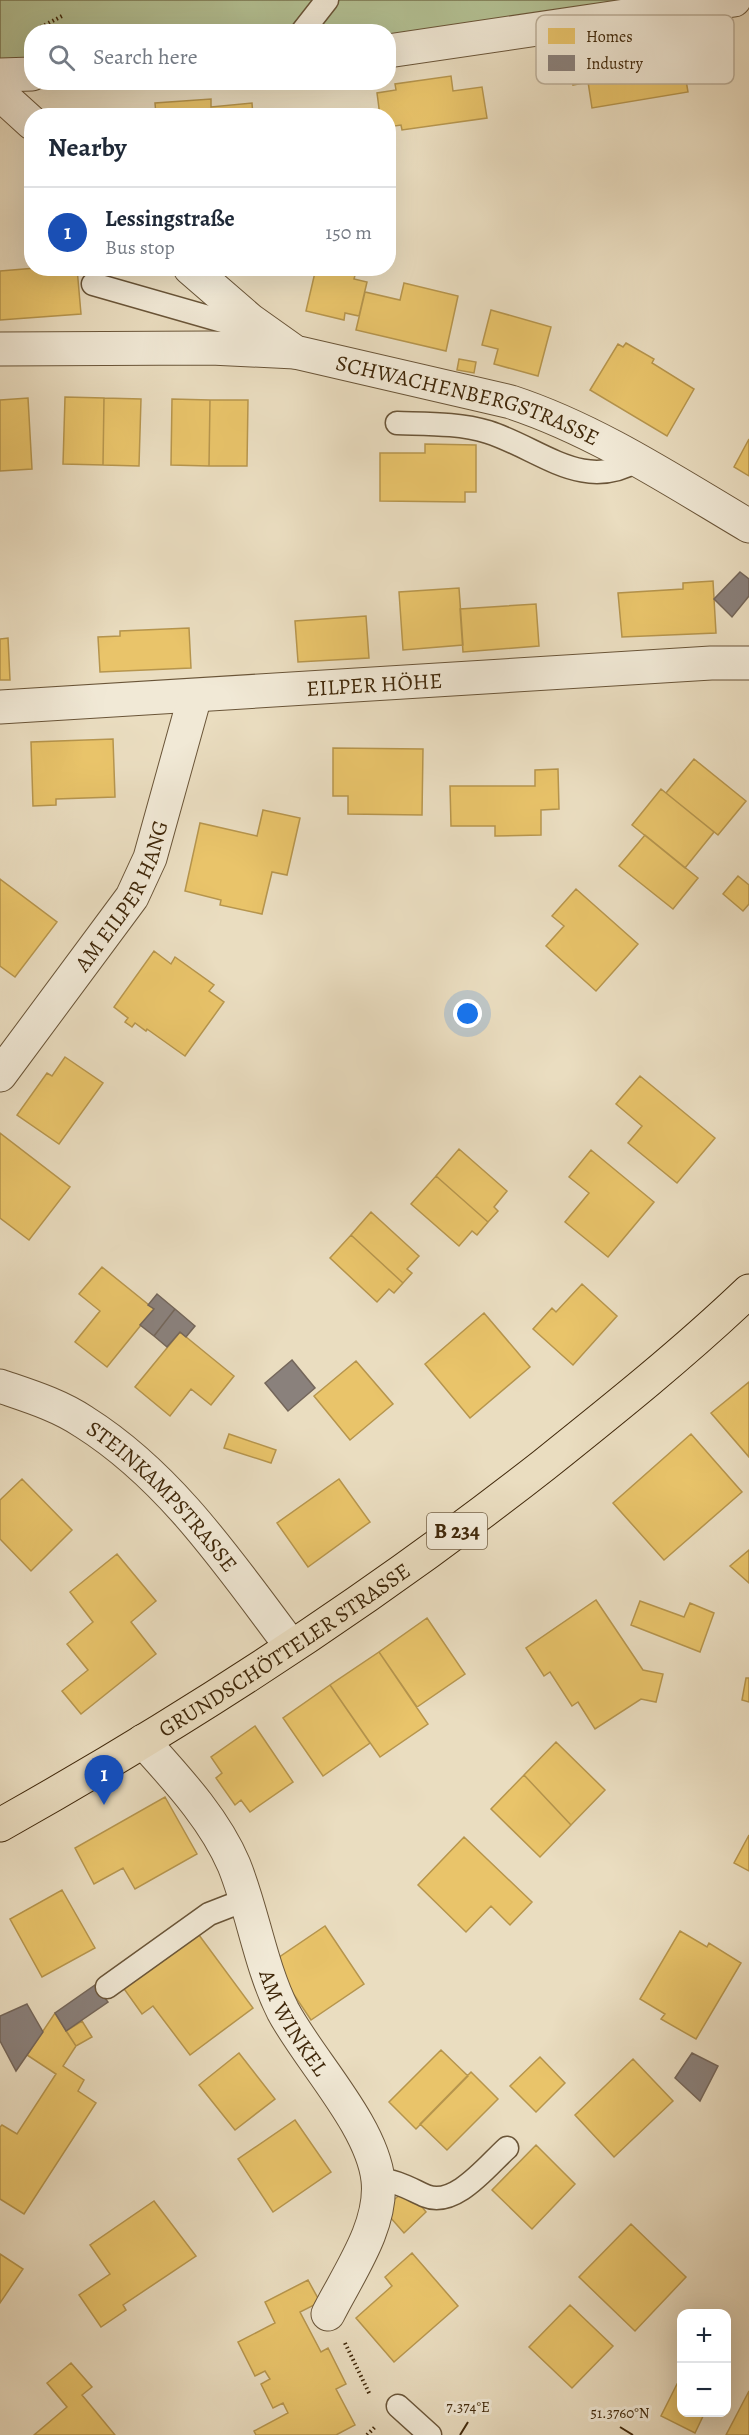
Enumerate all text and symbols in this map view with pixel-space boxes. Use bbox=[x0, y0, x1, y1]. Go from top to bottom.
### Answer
legend bbox=[536, 15, 734, 84]
search box bbox=[24, 24, 396, 90]
text: Homes bbox=[586, 26, 633, 48]
icon: search bbox=[45, 41, 78, 74]
text: Search here bbox=[93, 42, 198, 72]
text: Industry bbox=[586, 53, 644, 75]
text: Nearby bbox=[48, 130, 127, 165]
text: Lessingstraße bbox=[105, 204, 235, 234]
text: 1 bbox=[64, 219, 71, 246]
text: 150 m bbox=[325, 219, 372, 246]
text: Bus stop bbox=[105, 234, 175, 261]
street label: SCHWACHENBERGSTRASSE bbox=[333, 348, 604, 453]
street label: EILPER HÖHE bbox=[306, 666, 443, 704]
street label: AM EILPER HANG bbox=[67, 817, 176, 979]
your location bbox=[453, 999, 482, 1028]
street label: STEINKAMPSTRASSE bbox=[80, 1414, 244, 1579]
road number: B 234 bbox=[427, 1513, 487, 1549]
street label: GRUNDSCHÖTTELER STRASSE bbox=[153, 1556, 416, 1745]
pin: 1 bbox=[84, 1756, 124, 1805]
street label: AM WINKEL bbox=[251, 1965, 336, 2083]
map controls bbox=[677, 2309, 731, 2417]
button: + bbox=[677, 2309, 731, 2363]
button: − bbox=[677, 2363, 731, 2417]
text: 7.374°E bbox=[446, 2397, 490, 2417]
text: 51.3760°N bbox=[591, 2403, 650, 2423]

